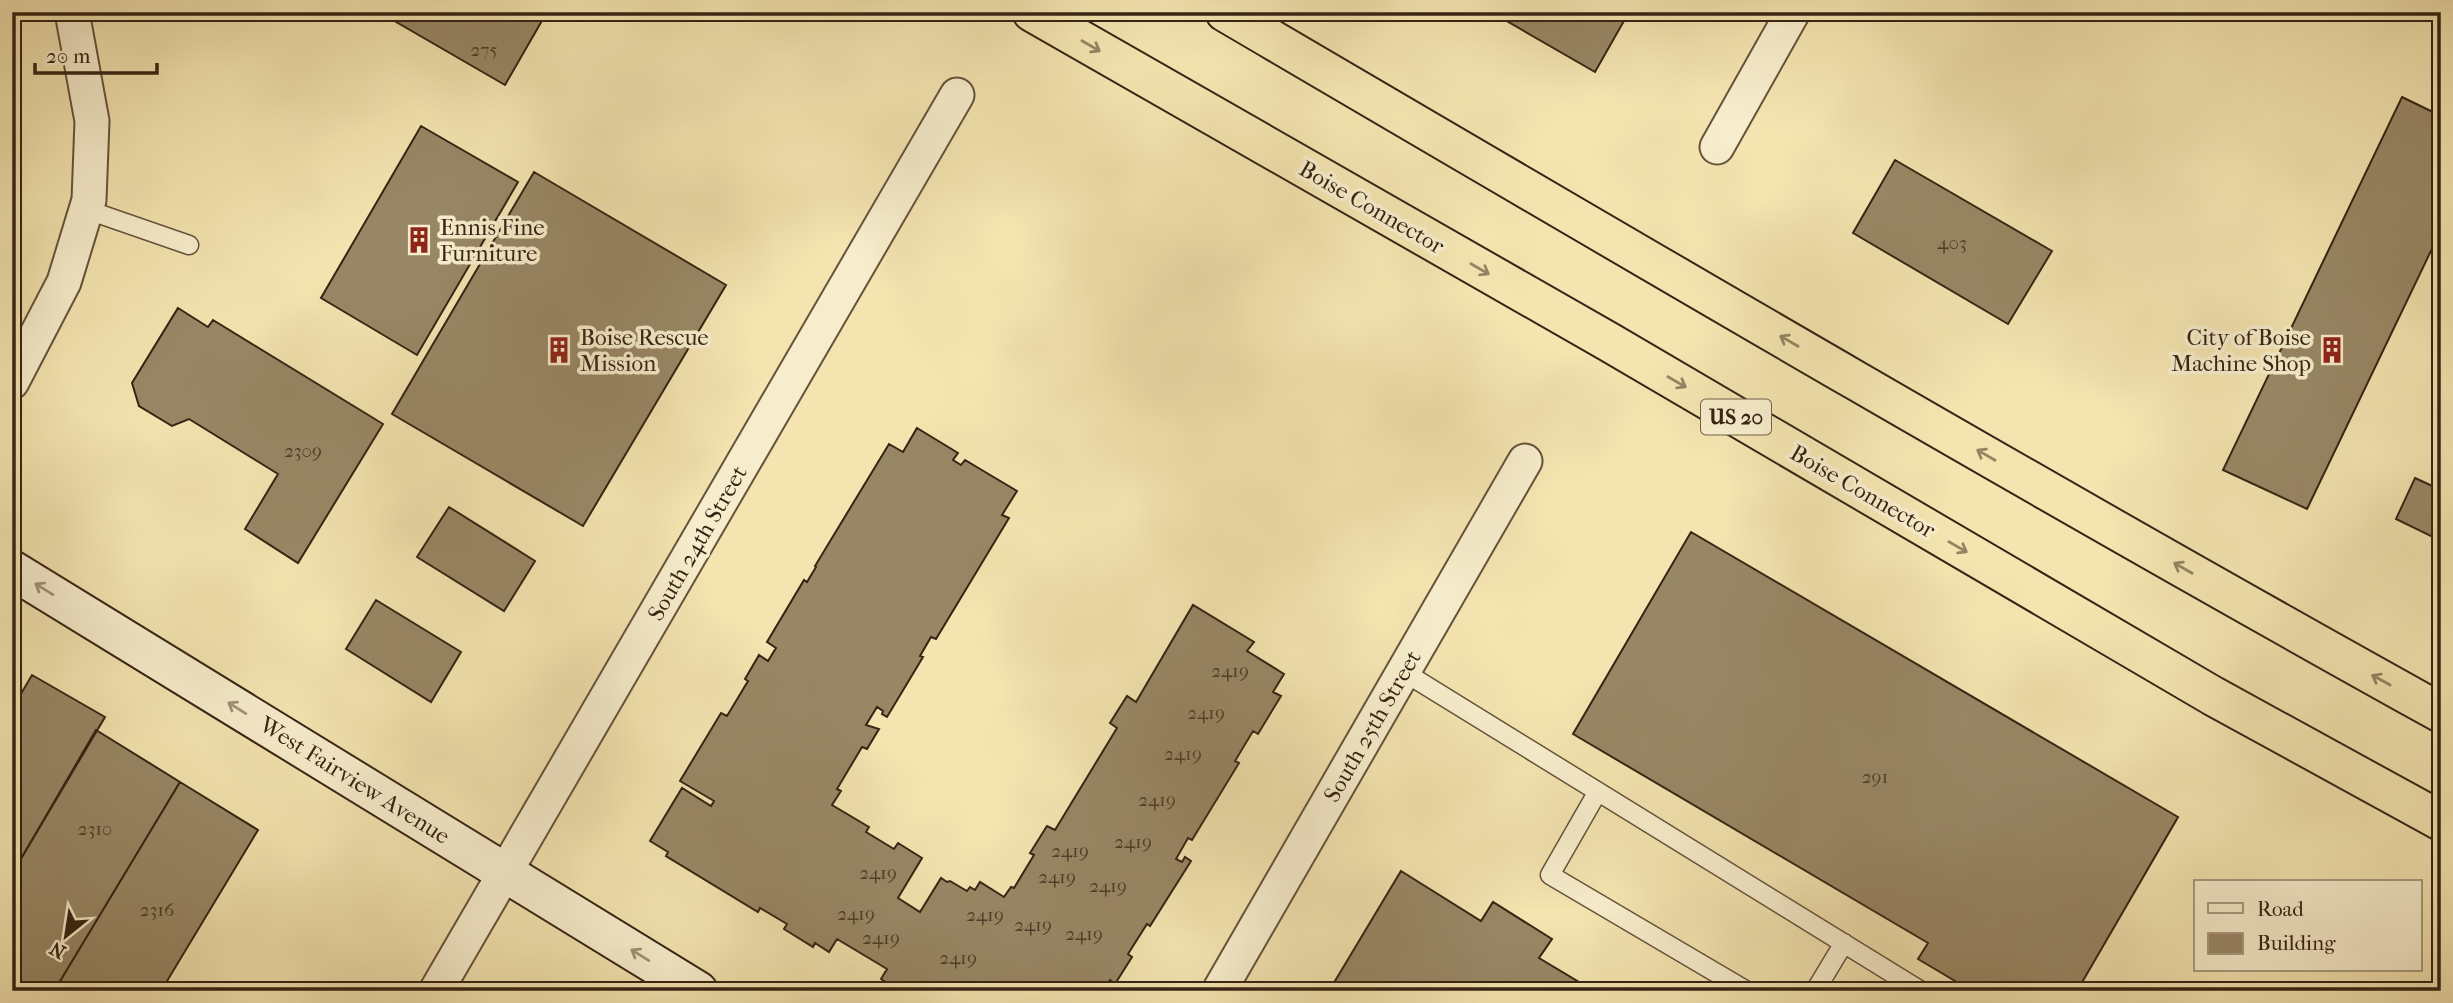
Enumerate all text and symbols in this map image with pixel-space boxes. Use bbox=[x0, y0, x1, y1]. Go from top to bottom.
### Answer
scale bar bbox=[35, 32, 158, 76]
house number: 275 bbox=[470, 39, 498, 61]
one-way arrow bbox=[1080, 39, 1100, 53]
text: 20 m bbox=[46, 44, 91, 68]
street label: Boise Connector bbox=[1295, 155, 1449, 260]
place label: Ennis Fine Furniture bbox=[440, 214, 545, 267]
building icon: Ennis Fine Furniture bbox=[404, 225, 434, 255]
house number: 403 bbox=[1937, 232, 1967, 254]
one-way arrow bbox=[1469, 262, 1489, 276]
place label: Boise Rescue Mission bbox=[580, 324, 709, 377]
place label: City of Boise Machine Shop bbox=[2171, 324, 2311, 377]
one-way arrow bbox=[1779, 334, 1799, 348]
building icon: Boise Rescue Mission bbox=[544, 335, 574, 365]
building icon: City of Boise Machine Shop bbox=[2317, 335, 2347, 365]
one-way arrow bbox=[1666, 375, 1686, 389]
road number: US 20 bbox=[1701, 400, 1771, 434]
street label: Boise Connector bbox=[1786, 439, 1940, 544]
house number: 2309 bbox=[284, 440, 322, 462]
one-way arrow bbox=[1976, 448, 1996, 462]
street label: South 24th Street bbox=[642, 461, 753, 626]
one-way arrow bbox=[1947, 540, 1967, 554]
one-way arrow bbox=[2173, 561, 2193, 575]
one-way arrow bbox=[34, 581, 54, 595]
street label: South 25th Street bbox=[1318, 646, 1427, 807]
house number: 2419 bbox=[1211, 660, 1249, 682]
one-way arrow bbox=[2371, 673, 2392, 686]
one-way arrow bbox=[228, 701, 248, 715]
house number: 2419 bbox=[1187, 702, 1225, 724]
street label: West Fairview Avenue bbox=[254, 710, 455, 850]
house number: 2419 bbox=[1164, 743, 1202, 765]
house number: 291 bbox=[1862, 766, 1888, 788]
house number: 2419 bbox=[1138, 789, 1176, 811]
house number: 2310 bbox=[78, 818, 112, 840]
house number: 2419 bbox=[1114, 831, 1152, 853]
house number: 2419 bbox=[1051, 840, 1089, 862]
house number: 2419 bbox=[859, 862, 897, 884]
house number: 2419 bbox=[1038, 866, 1076, 888]
house number: 2419 bbox=[1089, 875, 1127, 897]
legend bbox=[2194, 880, 2422, 972]
text: Road bbox=[2257, 897, 2304, 921]
house number: 2316 bbox=[140, 899, 175, 921]
north arrow bbox=[32, 902, 102, 972]
house number: 2419 bbox=[837, 903, 875, 925]
house number: 2419 bbox=[966, 904, 1004, 926]
house number: 2419 bbox=[1014, 914, 1052, 936]
house number: 2419 bbox=[1065, 923, 1103, 945]
house number: 2419 bbox=[862, 927, 900, 949]
text: Building bbox=[2257, 931, 2336, 955]
text: N bbox=[46, 936, 70, 963]
house number: 2419 bbox=[939, 947, 977, 969]
one-way arrow bbox=[631, 948, 651, 962]

